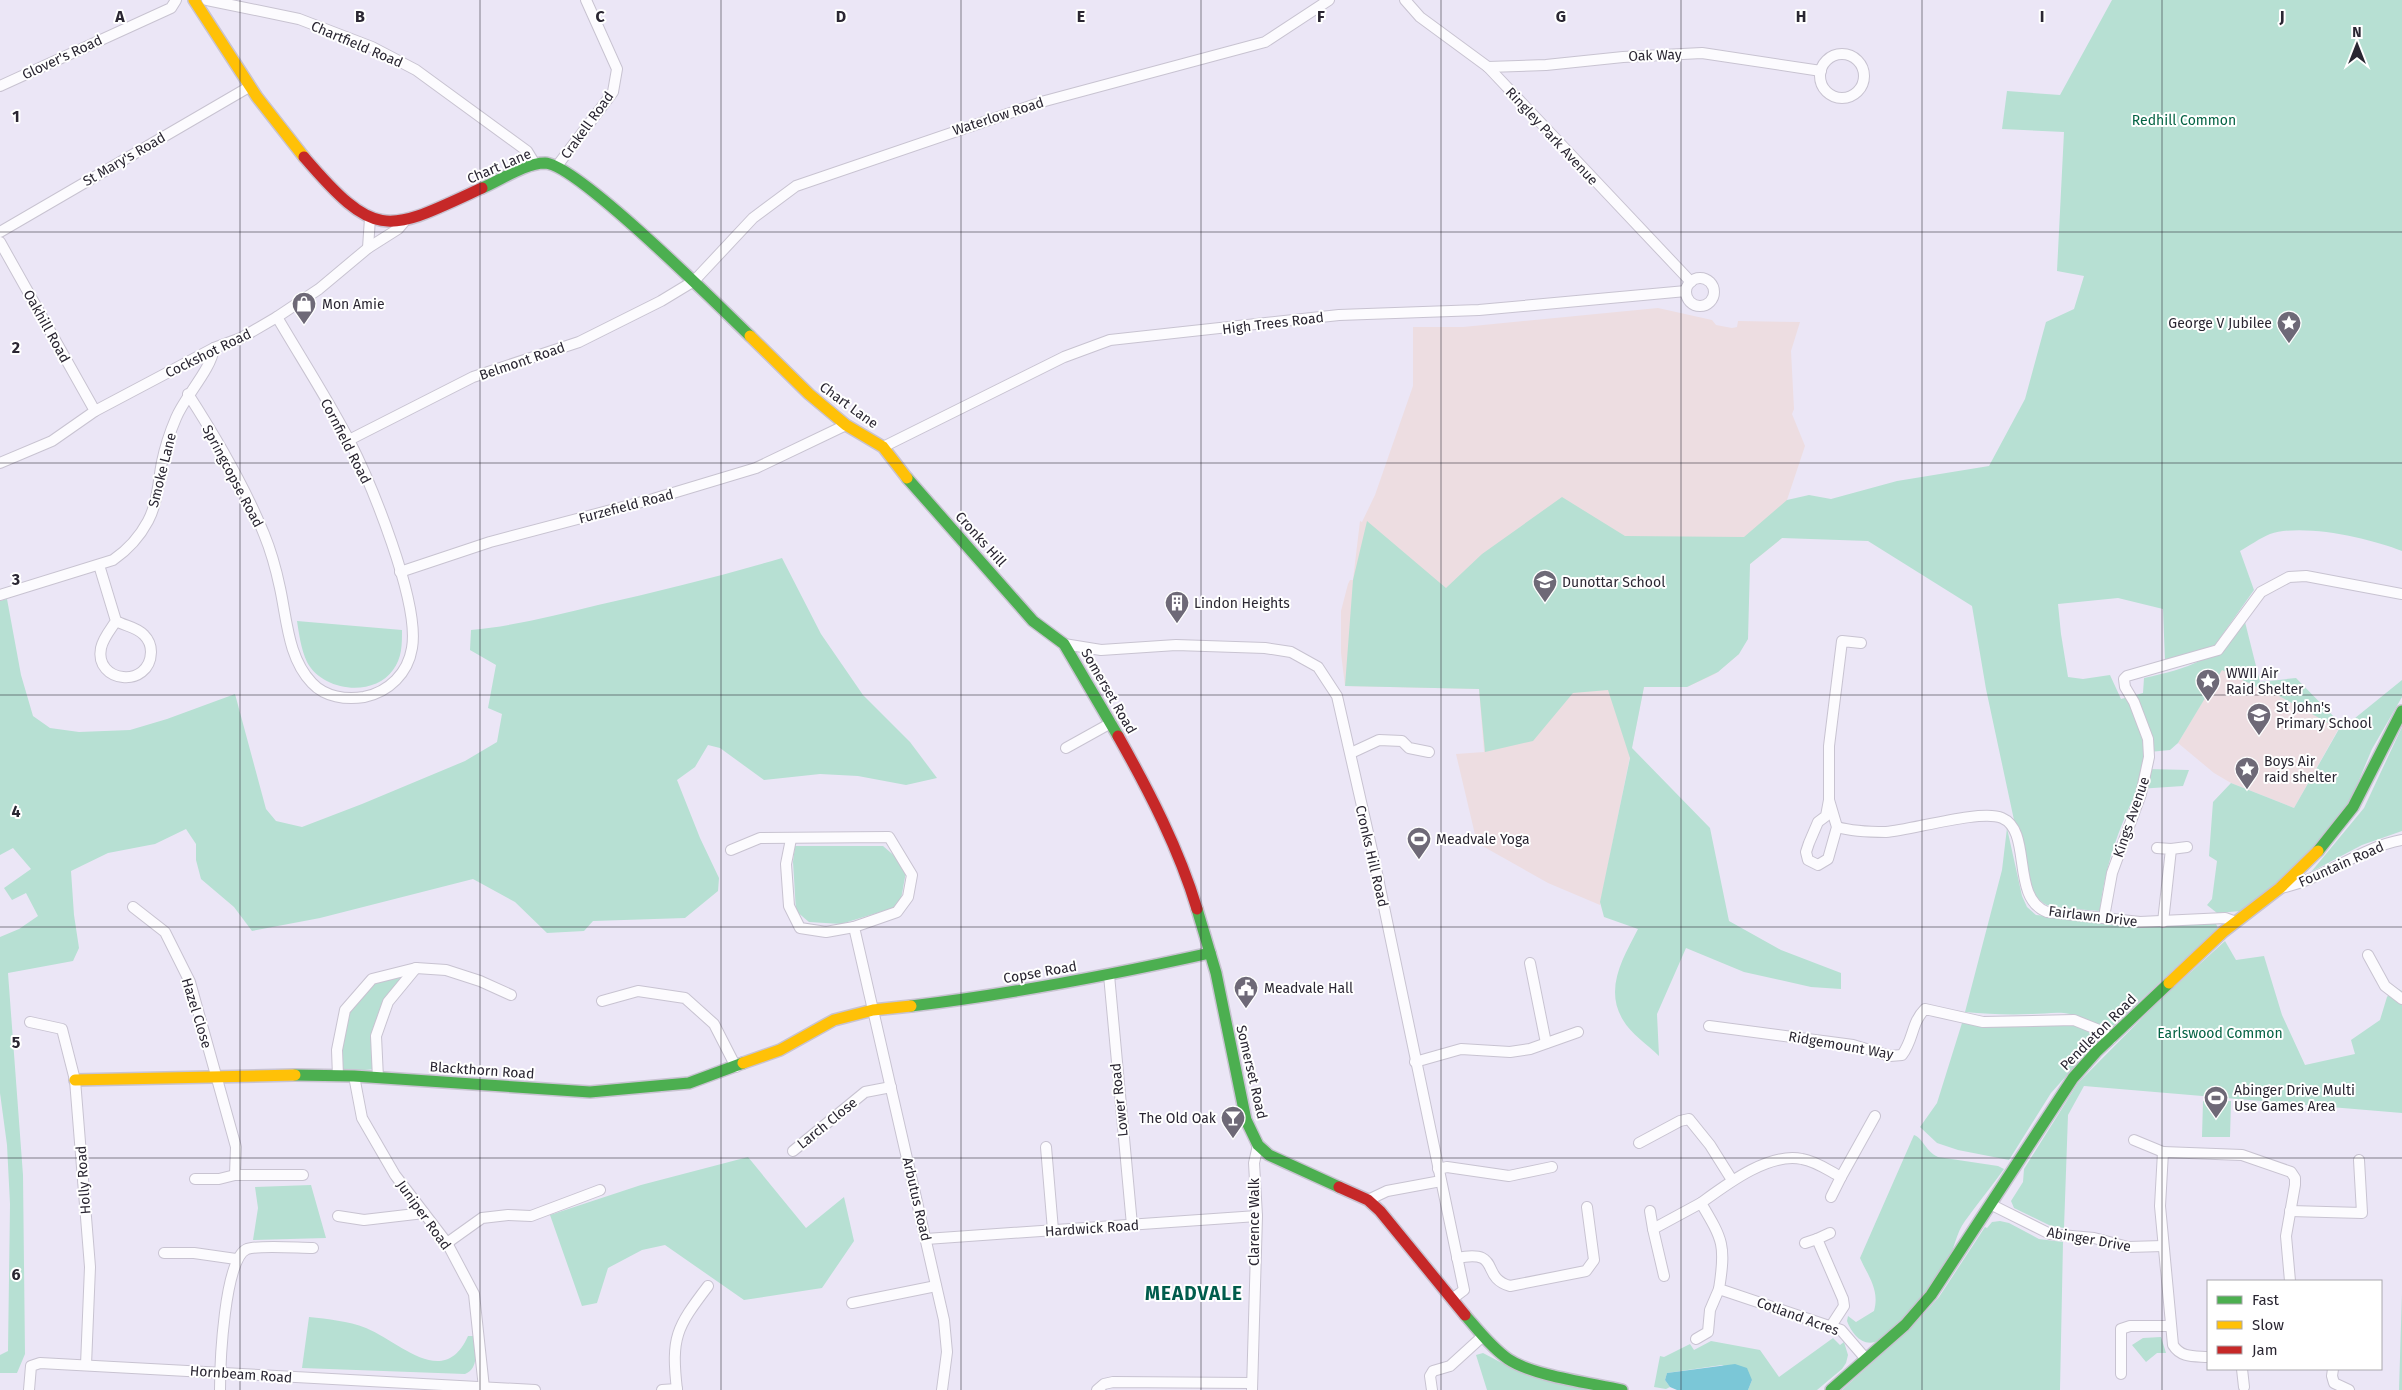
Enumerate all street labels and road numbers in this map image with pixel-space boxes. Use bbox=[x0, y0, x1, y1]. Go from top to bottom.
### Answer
street label: Chartfield Road bbox=[308, 17, 405, 71]
street label: Glover's Road bbox=[19, 31, 105, 83]
street label: Oak Way bbox=[1628, 46, 1682, 65]
street label: Ringley Park Avenue bbox=[1502, 84, 1601, 189]
street label: Crakell Road bbox=[557, 88, 618, 162]
street label: Waterlow Road bbox=[950, 94, 1046, 139]
street label: St Mary's Road bbox=[80, 129, 169, 190]
street label: Chart Lane bbox=[465, 145, 534, 188]
street label: Oakhill Road bbox=[20, 287, 74, 366]
street label: High Trees Road bbox=[1221, 309, 1325, 338]
street label: Cockshot Road bbox=[162, 325, 254, 382]
street label: Belmont Road bbox=[477, 339, 567, 384]
street label: Chart Lane bbox=[816, 379, 881, 432]
street label: Cornfield Road bbox=[317, 396, 374, 487]
street label: Springcopse Road bbox=[198, 422, 267, 530]
street label: Smoke Lane bbox=[145, 431, 180, 509]
street label: Furzefield Road bbox=[577, 486, 675, 527]
street label: Cronks Hill bbox=[952, 508, 1010, 570]
street label: Somerset Road bbox=[1077, 645, 1140, 737]
street label: Kings Avenue bbox=[2110, 775, 2153, 860]
street label: Cronks Hill Road bbox=[1352, 804, 1391, 909]
street label: Fountain Road bbox=[2296, 838, 2387, 891]
street label: Fairlawn Drive bbox=[2048, 903, 2138, 930]
street label: Copse Road bbox=[1002, 958, 1078, 987]
street label: Hazel Close bbox=[178, 976, 215, 1050]
street label: Pendleton Road bbox=[2057, 991, 2140, 1074]
street label: Somerset Road bbox=[1232, 1024, 1271, 1121]
street label: Ridgemount Way bbox=[1787, 1028, 1895, 1063]
street label: Blackthorn Road bbox=[429, 1058, 535, 1083]
street label: Lower Road bbox=[1107, 1062, 1132, 1138]
street label: Larch Close bbox=[794, 1094, 861, 1153]
street label: Holly Road bbox=[73, 1145, 94, 1215]
street label: Arbutus Road bbox=[899, 1155, 934, 1243]
street label: Juniper Road bbox=[393, 1177, 455, 1253]
street label: Clarence Walk bbox=[1246, 1177, 1263, 1266]
street label: Hardwick Road bbox=[1044, 1217, 1140, 1240]
street label: Abinger Drive bbox=[2046, 1224, 2132, 1255]
street label: Cotland Acres bbox=[1754, 1294, 1842, 1339]
street label: Hornbeam Road bbox=[189, 1362, 293, 1387]

